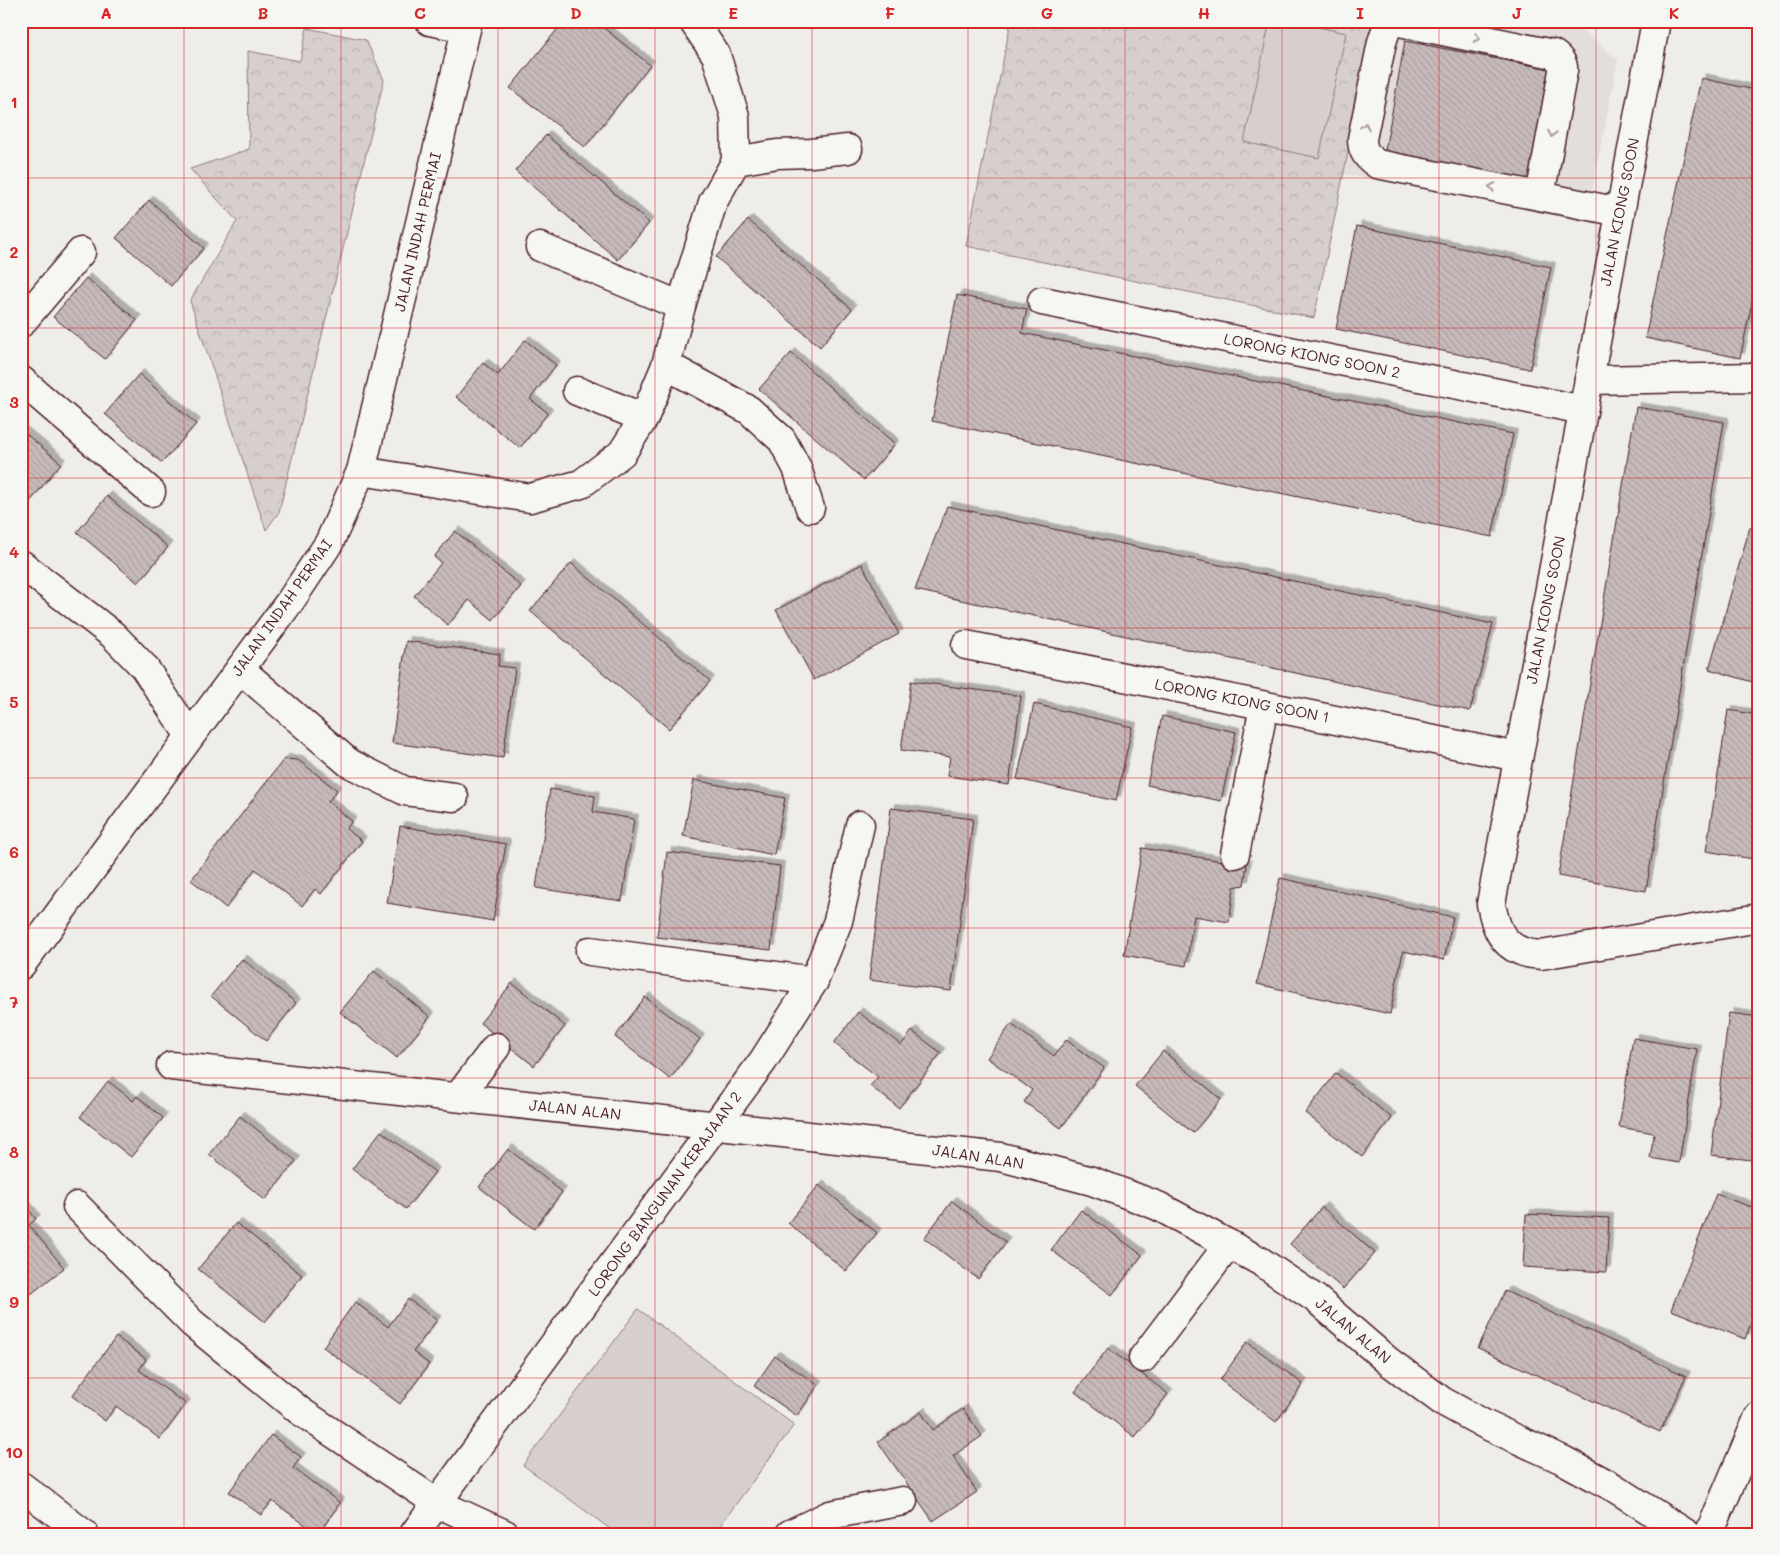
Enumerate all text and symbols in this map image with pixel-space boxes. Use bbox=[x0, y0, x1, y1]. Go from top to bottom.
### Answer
text: A bbox=[100, 2, 112, 23]
text: B bbox=[258, 2, 268, 23]
text: C bbox=[414, 2, 426, 23]
text: D bbox=[570, 2, 582, 23]
text: E bbox=[728, 2, 738, 23]
text: F bbox=[885, 2, 895, 23]
text: G bbox=[1041, 2, 1053, 23]
text: H bbox=[1198, 2, 1210, 23]
text: I bbox=[1356, 2, 1364, 23]
text: J bbox=[1512, 2, 1522, 23]
text: K bbox=[1669, 2, 1679, 23]
one-way arrow bbox=[1473, 33, 1481, 43]
text: 1 bbox=[10, 91, 18, 112]
one-way arrow bbox=[1359, 121, 1370, 130]
one-way arrow bbox=[1547, 129, 1557, 138]
street label: JALAN KIONG SOON bbox=[1595, 136, 1643, 288]
street label: JALAN INDAH PERMAI bbox=[389, 150, 445, 313]
one-way arrow bbox=[1488, 182, 1497, 192]
text: 2 bbox=[10, 241, 19, 262]
street label: LORONG KIONG SOON 2 bbox=[1222, 328, 1402, 382]
text: 3 bbox=[9, 391, 19, 412]
street label: JALAN KIONG SOON bbox=[1521, 534, 1569, 686]
street label: JALAN INDAH PERMAI bbox=[226, 535, 336, 680]
text: 4 bbox=[9, 541, 19, 562]
street label: LORONG KIONG SOON 1 bbox=[1153, 673, 1331, 727]
text: 5 bbox=[9, 691, 19, 712]
text: 6 bbox=[9, 841, 19, 862]
text: 7 bbox=[10, 991, 19, 1012]
street label: LORONG BANGUNAN KERAJAAN 2 bbox=[583, 1087, 745, 1300]
street label: JALAN ALAN bbox=[528, 1094, 622, 1124]
street label: JALAN ALAN bbox=[931, 1139, 1025, 1173]
text: 8 bbox=[9, 1141, 19, 1162]
text: 9 bbox=[9, 1291, 19, 1312]
street label: JALAN ALAN bbox=[1312, 1293, 1395, 1368]
text: 10 bbox=[5, 1441, 23, 1462]

